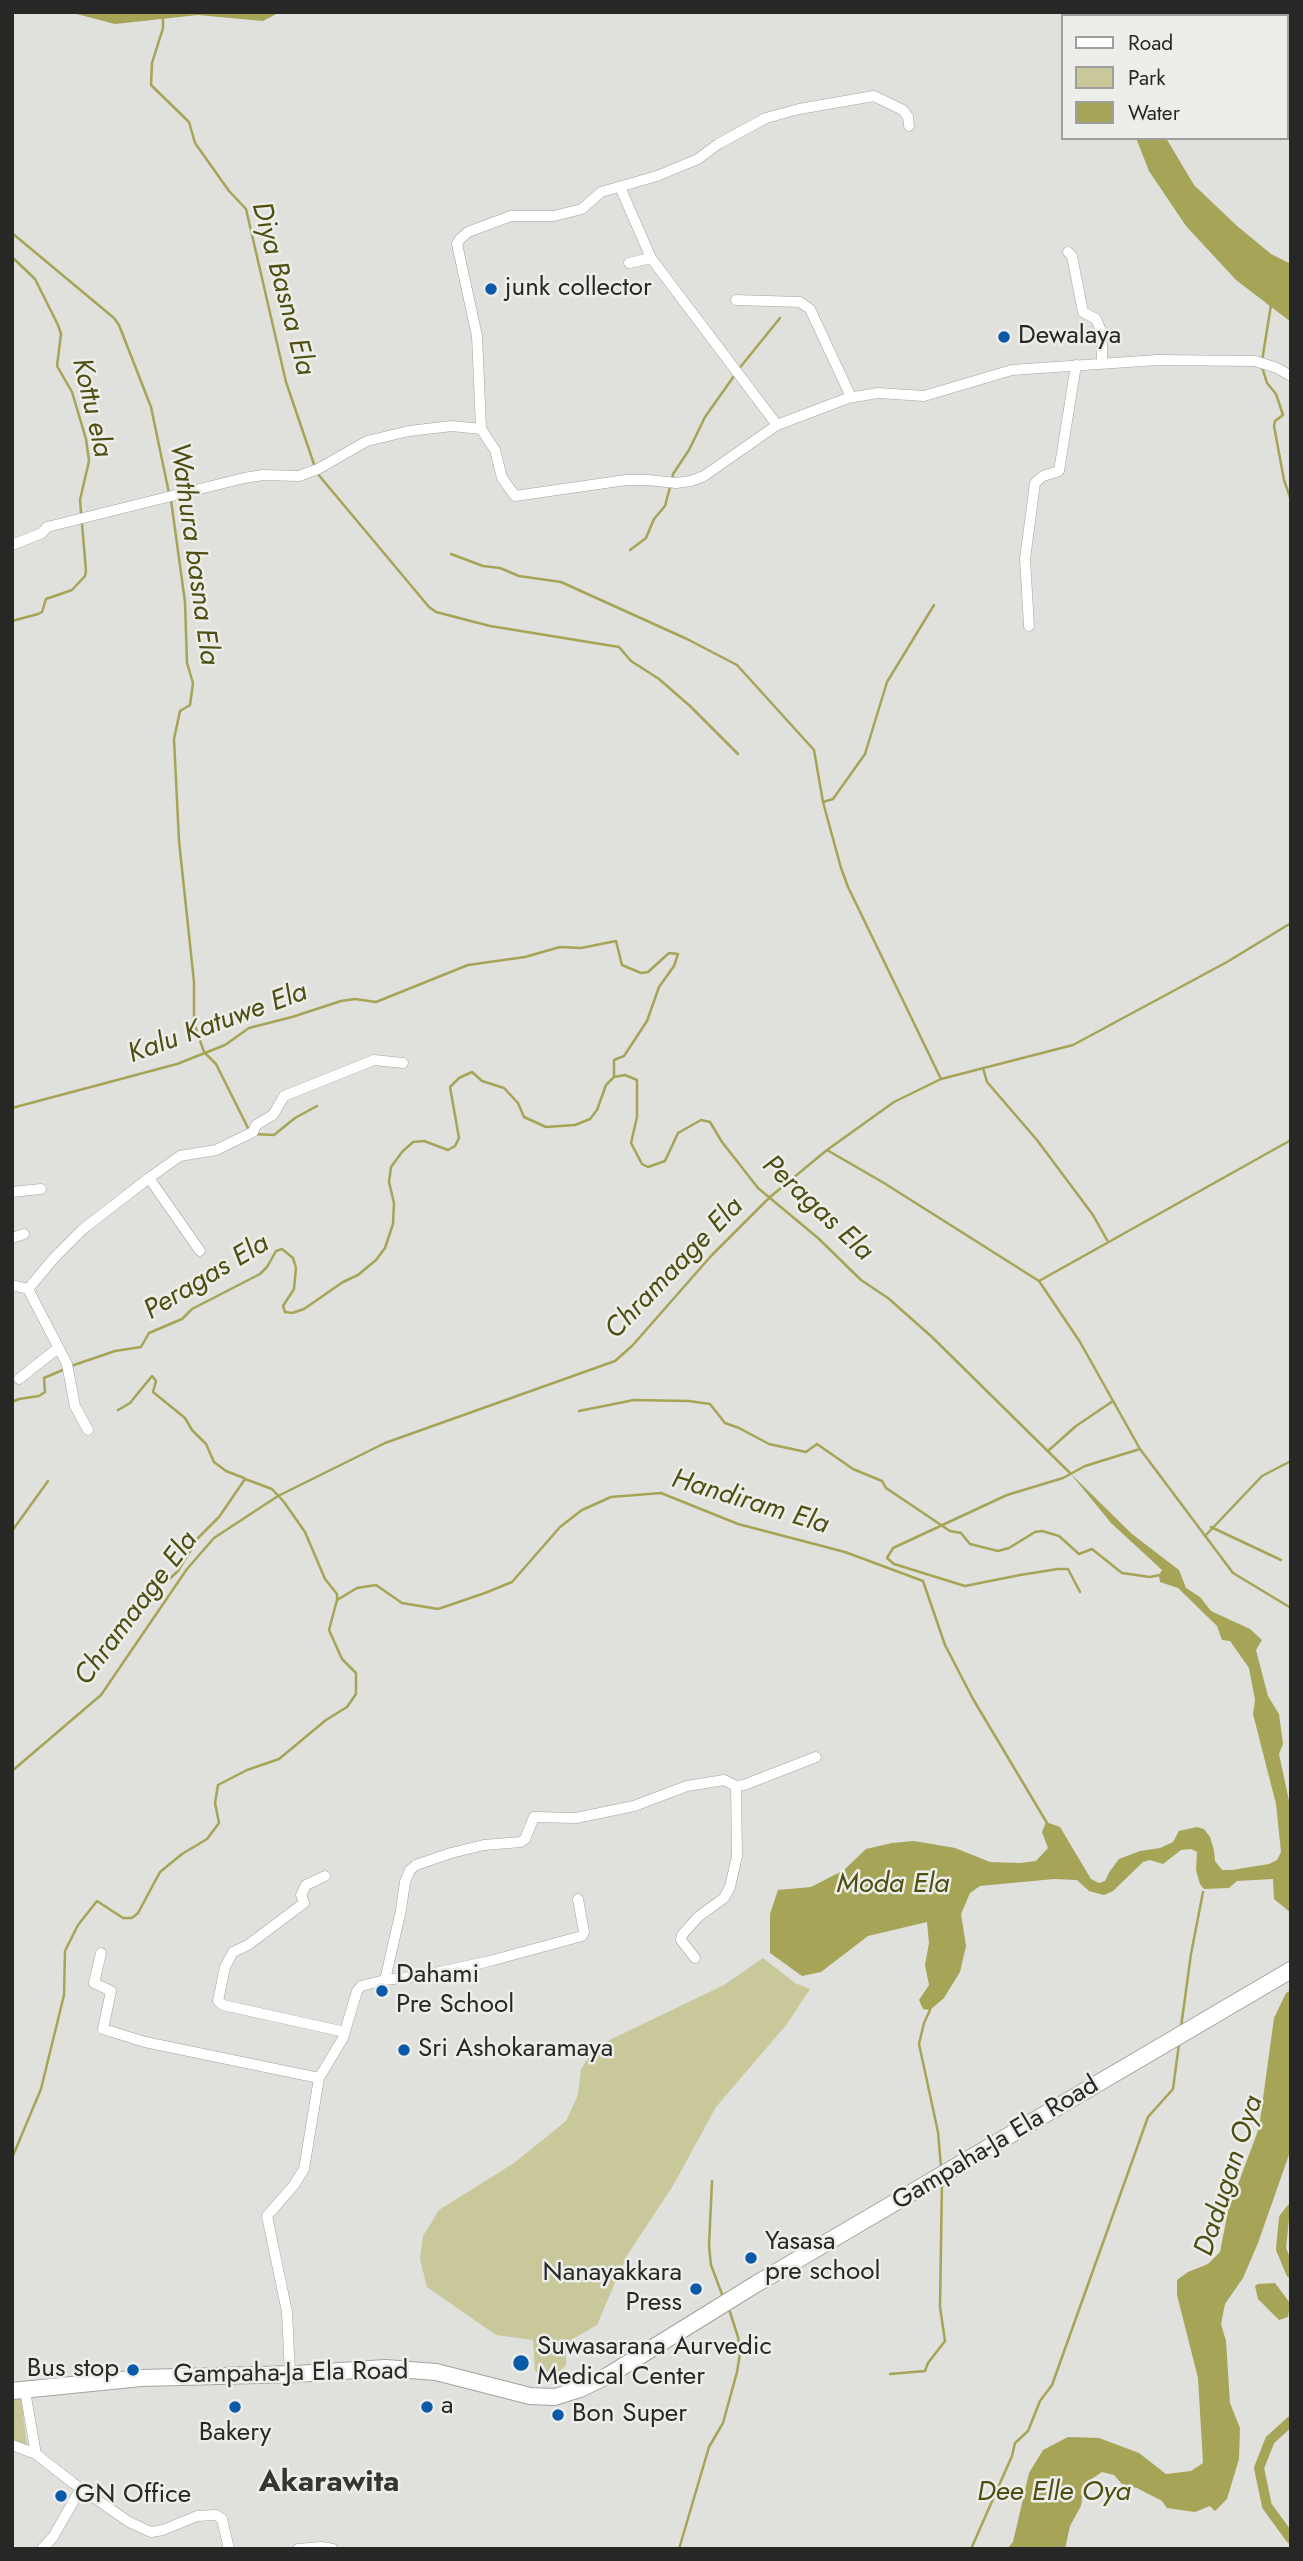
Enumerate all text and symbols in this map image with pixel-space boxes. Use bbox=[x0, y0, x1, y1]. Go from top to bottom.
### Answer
legend bbox=[1062, 14, 1289, 140]
text: Road bbox=[1128, 28, 1173, 58]
text: Park bbox=[1128, 63, 1165, 93]
text: Water bbox=[1128, 98, 1180, 128]
water label: Diya Basna Ela bbox=[243, 199, 321, 379]
place label: junk collector bbox=[505, 273, 652, 305]
marker: junk collector bbox=[483, 281, 499, 297]
place label: Dewalaya bbox=[1018, 321, 1121, 353]
marker: Dewalaya bbox=[996, 329, 1012, 345]
water label: Kottu ela bbox=[63, 355, 119, 461]
water label: Wathura basna Ela bbox=[161, 440, 225, 668]
water label: Kalu Katuwe Ela bbox=[124, 976, 312, 1072]
water label: Peragas Ela bbox=[754, 1149, 880, 1269]
water label: Chramaage Ela bbox=[599, 1191, 751, 1347]
water label: Peragas Ela bbox=[138, 1228, 276, 1328]
water label: Handiram Ela bbox=[667, 1463, 833, 1543]
water label: Chramaage Ela bbox=[68, 1525, 206, 1693]
water label: Moda Ela bbox=[837, 1868, 949, 1902]
place label: Dahami Pre School bbox=[396, 1960, 514, 2022]
marker: Dahami Pre School bbox=[374, 1983, 390, 1999]
place label: Sri Ashokaramaya bbox=[418, 2034, 613, 2066]
marker: Sri Ashokaramaya bbox=[396, 2042, 412, 2058]
street label: Gampaha-Ja Ela Road bbox=[887, 2070, 1105, 2218]
water label: Dadugan Oya bbox=[1188, 2092, 1272, 2260]
place label: Yasasa pre school bbox=[765, 2227, 880, 2288]
marker: Yasasa pre school bbox=[743, 2250, 759, 2266]
place label: Nanayakkara Press bbox=[543, 2258, 682, 2320]
marker: Nanayakkara Press bbox=[688, 2281, 704, 2297]
place label: Suwasarana Aurvedic Medical Center bbox=[537, 2332, 772, 2394]
marker: Suwasarana Aurvedic Medical Center bbox=[511, 2353, 531, 2373]
place label: Bus stop bbox=[27, 2354, 119, 2386]
street label: Gampaha-Ja Ela Road bbox=[173, 2356, 409, 2392]
marker: Bus stop bbox=[125, 2362, 141, 2378]
place label: a bbox=[441, 2391, 454, 2423]
marker: Bakery bbox=[227, 2399, 243, 2415]
marker: a bbox=[419, 2399, 435, 2415]
place label: Bon Super bbox=[572, 2399, 687, 2431]
marker: Bon Super bbox=[550, 2407, 566, 2423]
place label: Bakery bbox=[199, 2418, 271, 2450]
district label: Akarawita bbox=[259, 2466, 399, 2502]
water label: Dee Elle Oya bbox=[977, 2476, 1131, 2510]
place label: GN Office bbox=[75, 2480, 191, 2512]
marker: GN Office bbox=[53, 2488, 69, 2504]

